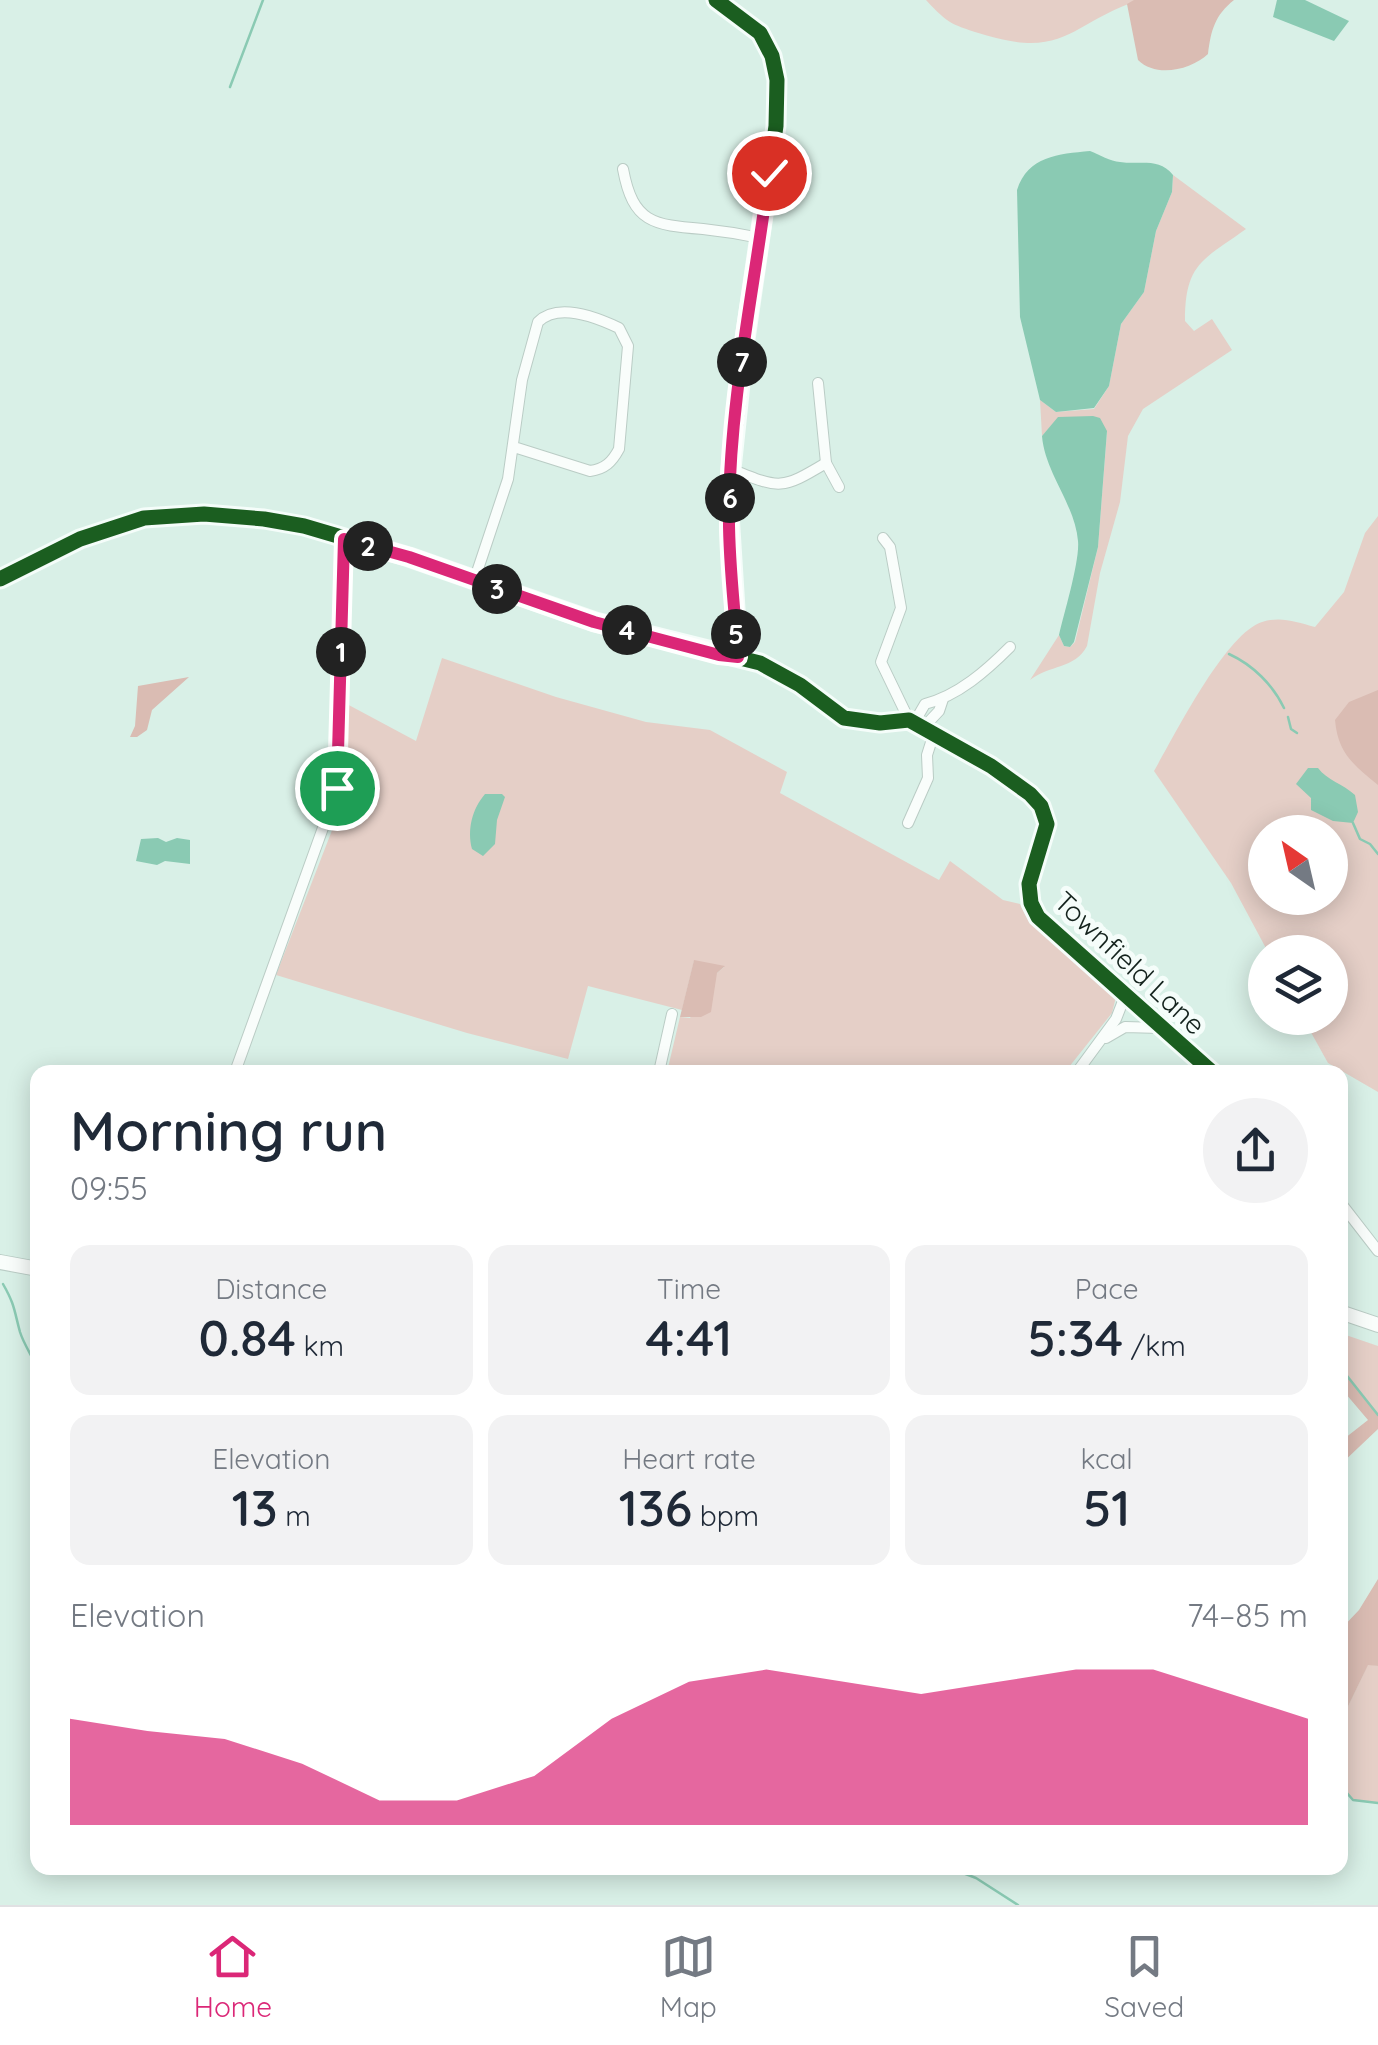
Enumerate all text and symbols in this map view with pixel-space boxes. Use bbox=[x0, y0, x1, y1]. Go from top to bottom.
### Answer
pin bbox=[727, 131, 812, 216]
icon: check bbox=[742, 146, 797, 201]
pin: 7 bbox=[717, 337, 767, 387]
text: 7 bbox=[734, 344, 750, 379]
pin: 6 bbox=[705, 473, 755, 523]
text: 6 bbox=[722, 480, 738, 515]
pin: 2 bbox=[343, 521, 393, 571]
text: 2 bbox=[360, 528, 376, 563]
pin: 3 bbox=[472, 564, 522, 614]
text: 3 bbox=[489, 571, 505, 606]
pin: 4 bbox=[602, 605, 652, 655]
pin: 5 bbox=[711, 609, 761, 659]
text: 4 bbox=[619, 612, 635, 647]
text: 5 bbox=[728, 616, 744, 651]
pin: 1 bbox=[316, 627, 366, 677]
text: 1 bbox=[336, 634, 346, 669]
pin bbox=[295, 746, 380, 831]
icon: arrive bbox=[310, 761, 365, 816]
north arrow bbox=[1248, 815, 1348, 915]
map controls bbox=[1248, 815, 1348, 1035]
street label: Townfield Lane bbox=[1047, 884, 1213, 1042]
button: layers bbox=[1248, 935, 1348, 1035]
text: Morning run bbox=[70, 1096, 387, 1165]
button: share bbox=[1203, 1098, 1308, 1203]
text: 09:55 bbox=[70, 1168, 148, 1208]
text: Distance bbox=[215, 1271, 327, 1306]
text: Time bbox=[657, 1271, 721, 1306]
text: Pace bbox=[1075, 1271, 1139, 1306]
text: 0.84 bbox=[199, 1306, 296, 1369]
text: 4:41 bbox=[645, 1306, 733, 1369]
text: 5:34 bbox=[1027, 1306, 1123, 1369]
text: km bbox=[296, 1328, 344, 1363]
text: /km bbox=[1123, 1328, 1186, 1363]
text: Elevation bbox=[212, 1441, 330, 1476]
text: Heart rate bbox=[622, 1441, 756, 1476]
text: kcal bbox=[1081, 1441, 1133, 1476]
text: 13 bbox=[232, 1476, 278, 1539]
text: 136 bbox=[619, 1476, 692, 1539]
text: 51 bbox=[1083, 1476, 1130, 1539]
text: m bbox=[278, 1498, 311, 1533]
text: bpm bbox=[692, 1498, 759, 1533]
text: Elevation bbox=[70, 1595, 205, 1635]
text: 74–85 m bbox=[1187, 1595, 1308, 1635]
tab: Home bbox=[194, 1929, 272, 2024]
tab: Map bbox=[660, 1929, 717, 2024]
tab: Saved bbox=[1104, 1929, 1184, 2024]

